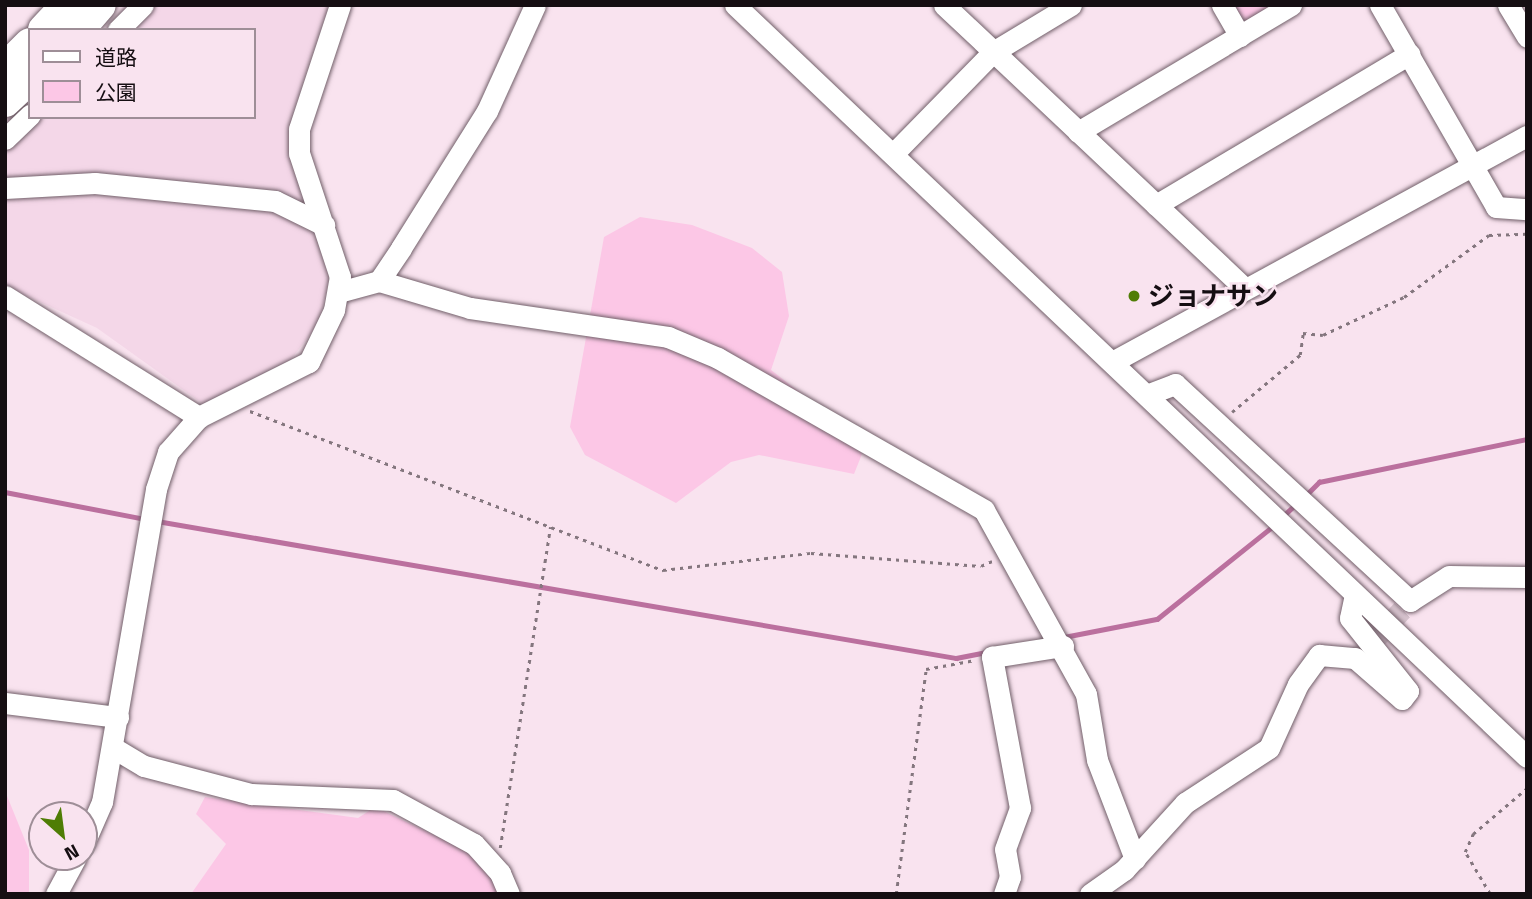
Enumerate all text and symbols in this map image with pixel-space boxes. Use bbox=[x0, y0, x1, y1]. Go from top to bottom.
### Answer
legend bbox=[28, 28, 256, 119]
text: 道路 bbox=[95, 41, 137, 73]
text: 公園 bbox=[95, 76, 137, 108]
place label: ジョナサン bbox=[1148, 280, 1278, 312]
marker: ジョナサン bbox=[1126, 288, 1142, 304]
north arrow bbox=[28, 801, 98, 871]
text: N bbox=[60, 837, 85, 869]

